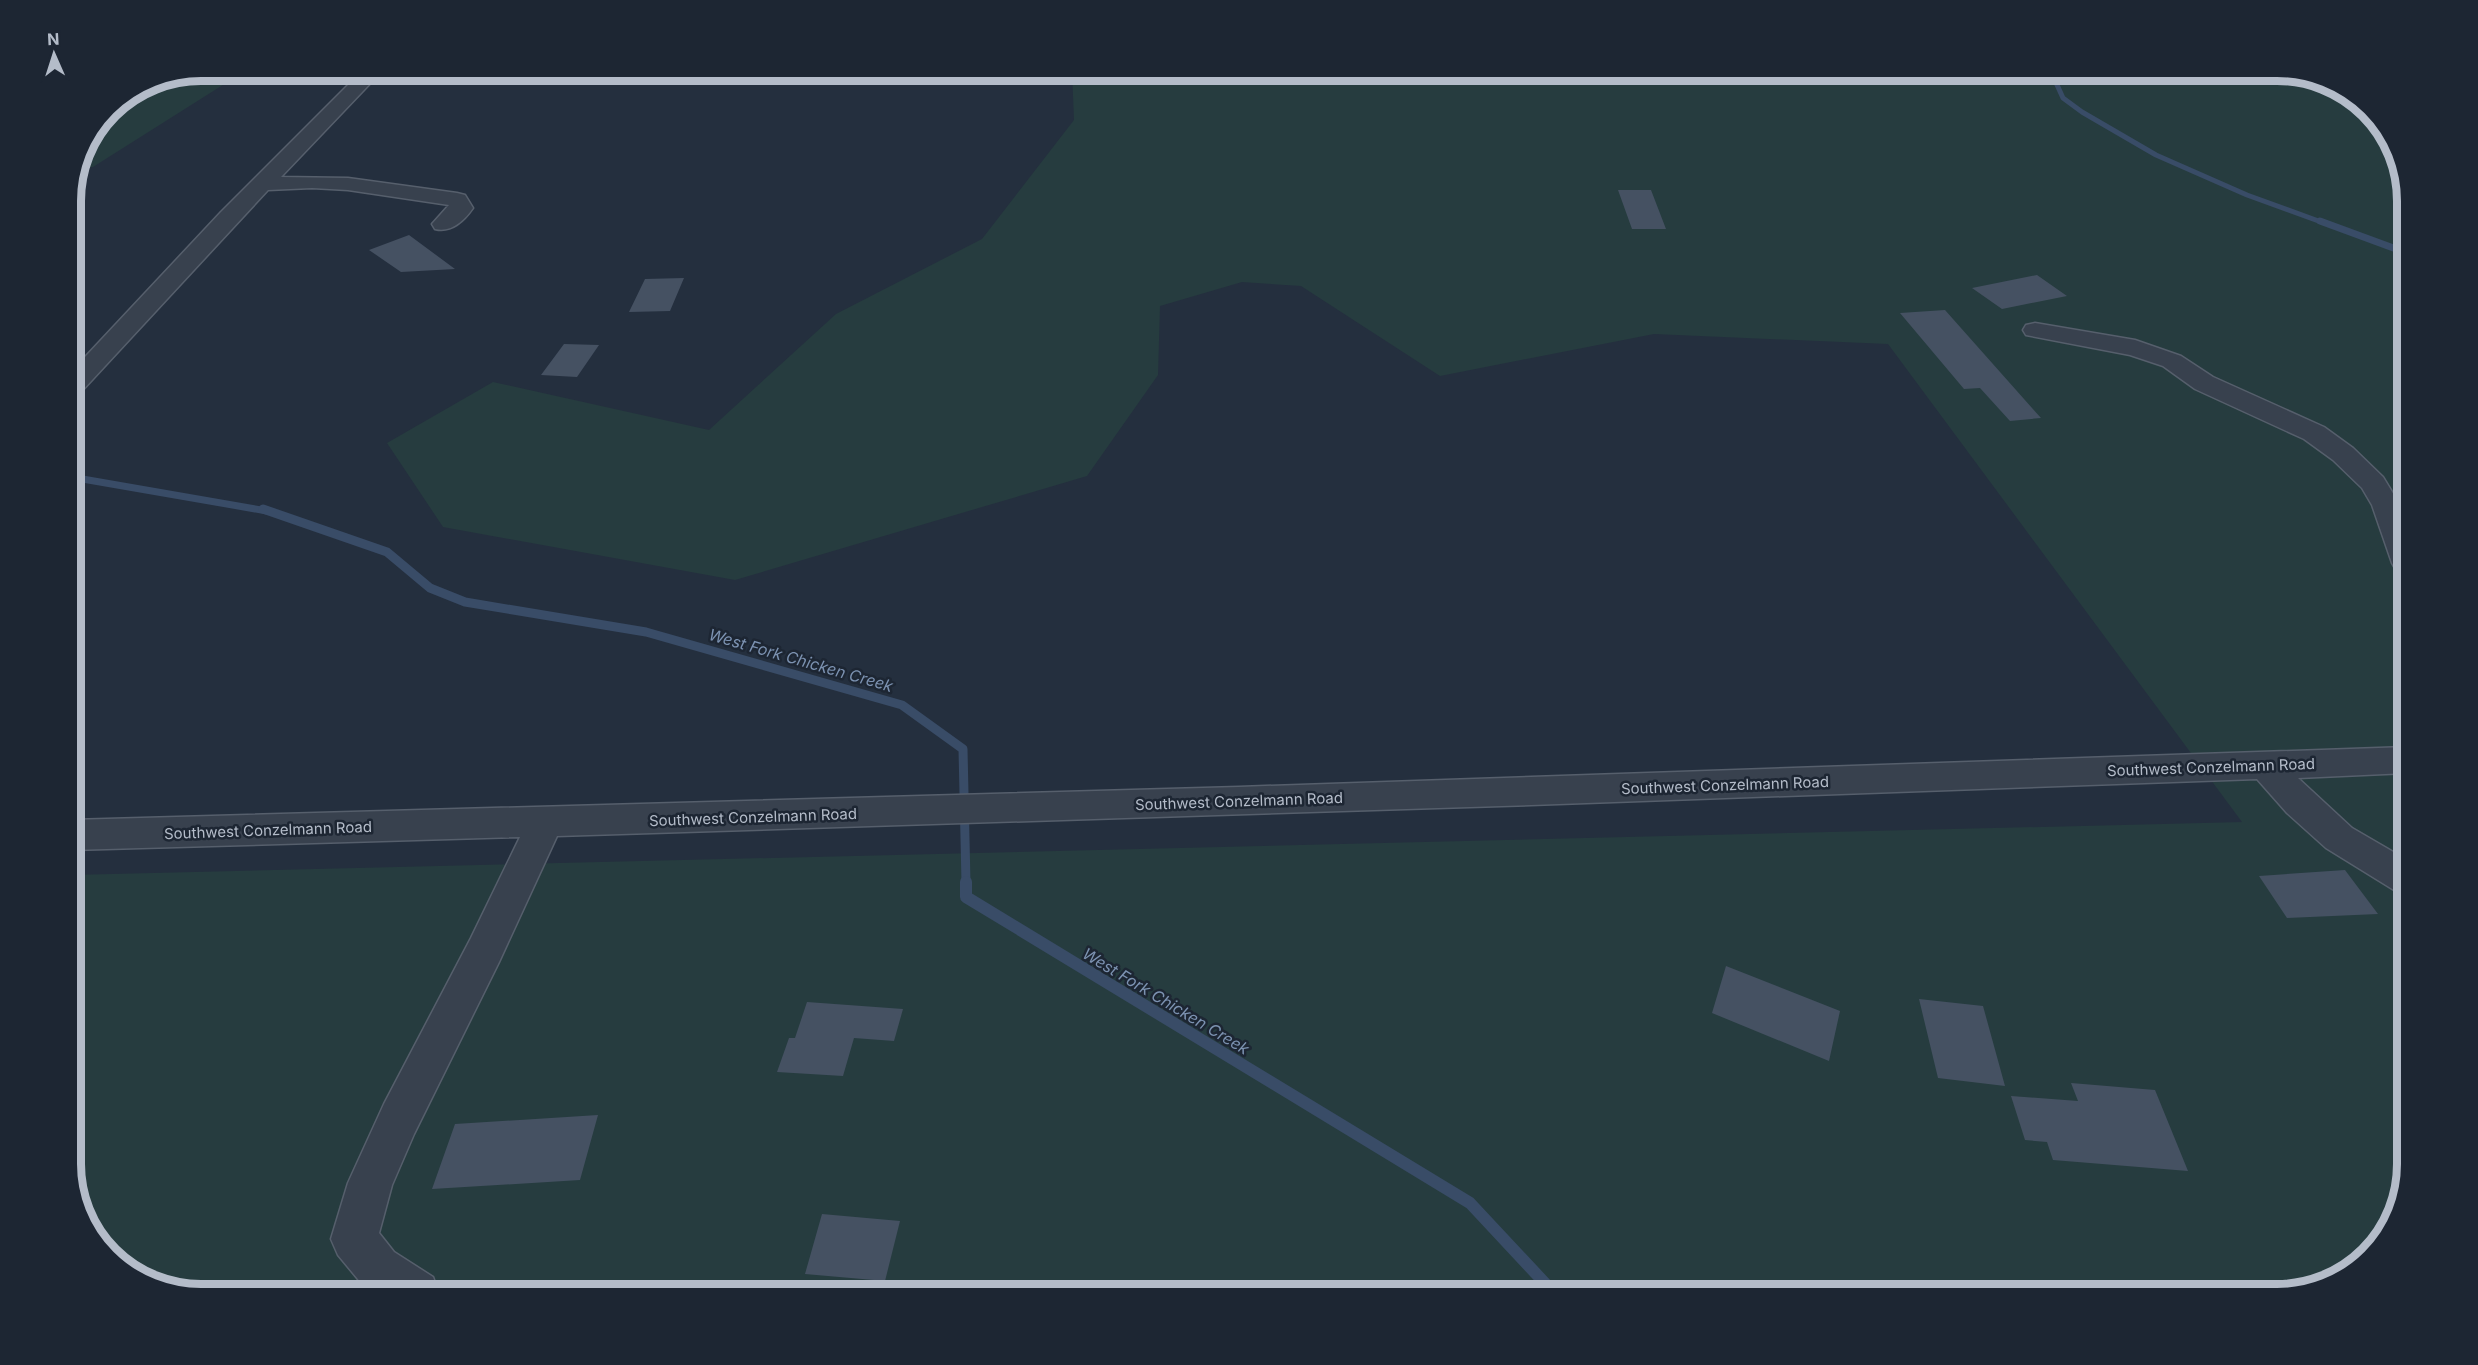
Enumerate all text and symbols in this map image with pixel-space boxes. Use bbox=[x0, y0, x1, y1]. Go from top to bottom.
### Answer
north arrow bbox=[24, 24, 84, 84]
text: N bbox=[47, 29, 60, 49]
water label: West Fork Chicken Creek bbox=[707, 624, 896, 696]
street label: Southwest Conzelmann Road bbox=[2107, 754, 2315, 780]
street label: Southwest Conzelmann Road bbox=[1621, 772, 1829, 798]
street label: Southwest Conzelmann Road bbox=[1135, 788, 1343, 814]
street label: Southwest Conzelmann Road bbox=[649, 804, 857, 830]
street label: Southwest Conzelmann Road bbox=[164, 817, 372, 843]
water label: West Fork Chicken Creek bbox=[1079, 943, 1253, 1059]

